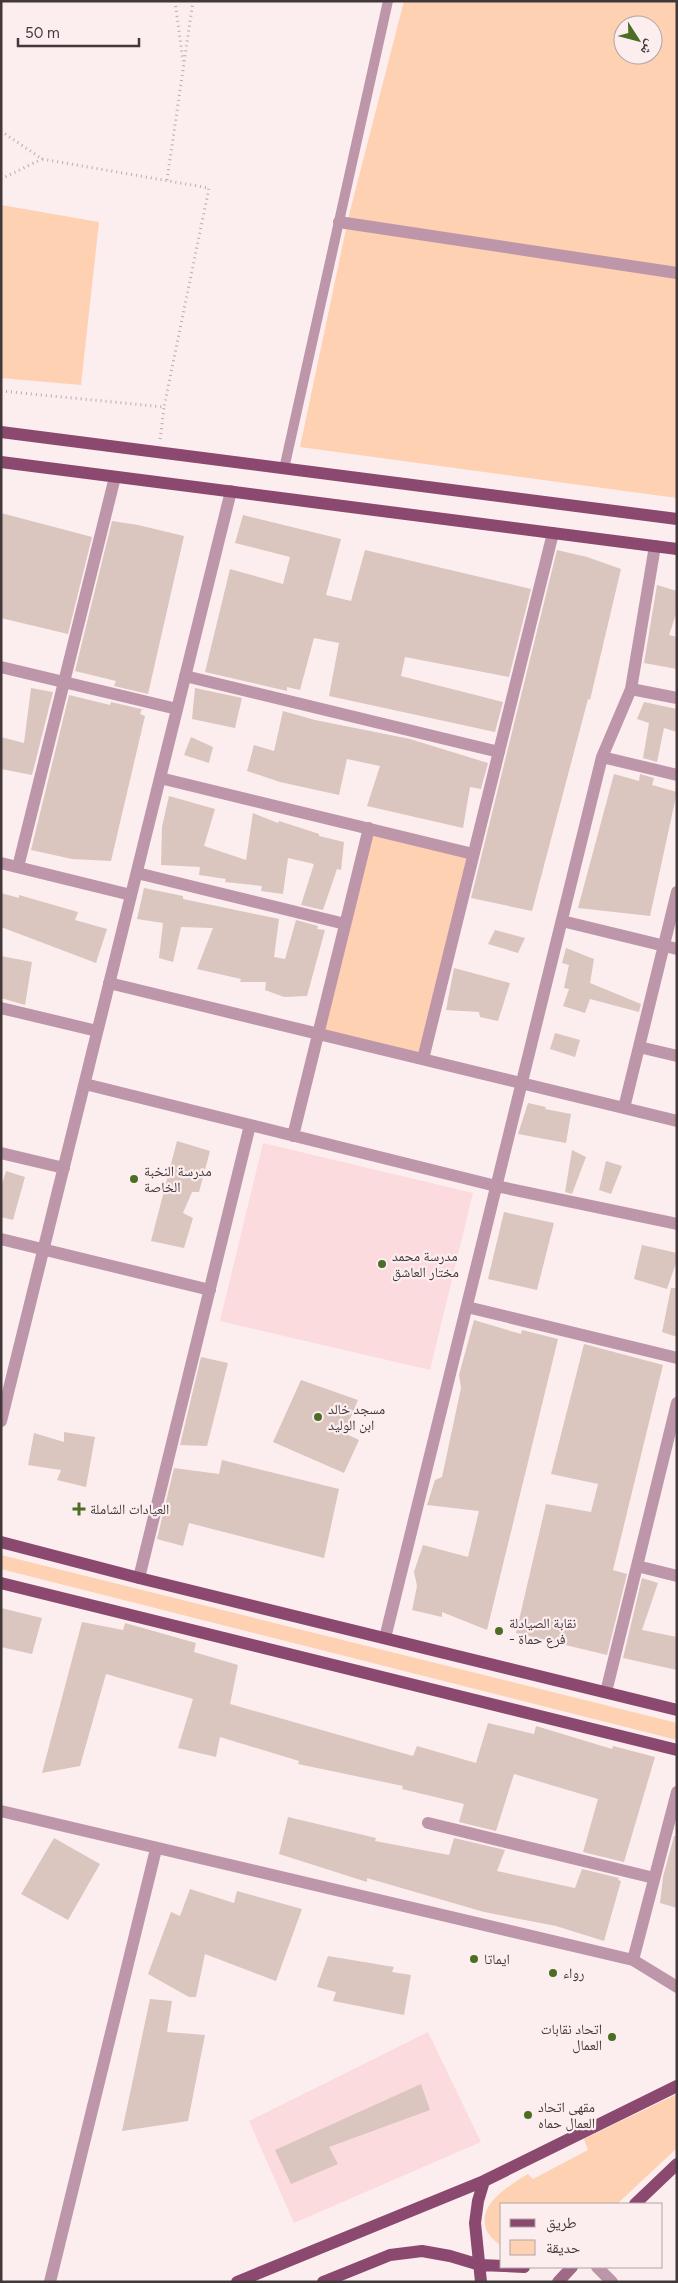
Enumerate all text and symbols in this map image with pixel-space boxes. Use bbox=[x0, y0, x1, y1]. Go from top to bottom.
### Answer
scale bar bbox=[18, 15, 139, 47]
north arrow bbox=[613, 15, 663, 65]
text: 50 m bbox=[25, 24, 60, 42]
text: ش bbox=[637, 36, 659, 58]
place label: مدرسة النخبة الخاصة bbox=[144, 1163, 212, 1196]
marker: مدرسة النخبة الخاصة bbox=[128, 1173, 140, 1185]
place label: مدرسة محمد مختار العاشق bbox=[392, 1248, 459, 1282]
marker: مدرسة محمد مختار العاشق bbox=[376, 1258, 388, 1270]
place label: مسجد خالد ابن الوليد bbox=[328, 1401, 385, 1434]
marker: مسجد خالد ابن الوليد bbox=[312, 1411, 324, 1423]
place label: العيادات الشاملة bbox=[90, 1501, 169, 1518]
marker: العيادات الشاملة bbox=[72, 1502, 86, 1516]
place label: نقابة الصيادلة - فرع حماة bbox=[509, 1615, 576, 1649]
marker: نقابة الصيادلة - فرع حماة bbox=[493, 1625, 505, 1637]
place label: ايماتا bbox=[484, 1951, 510, 1968]
marker: ايماتا bbox=[468, 1953, 480, 1965]
place label: رواء bbox=[563, 1965, 584, 1982]
marker: رواء bbox=[547, 1967, 559, 1979]
place label: اتحاد نقابات العمال bbox=[541, 2021, 602, 2054]
marker: اتحاد نقابات العمال bbox=[606, 2031, 618, 2043]
place label: مقهى اتحاد العمال حماه bbox=[538, 2099, 595, 2132]
marker: مقهى اتحاد العمال حماه bbox=[522, 2109, 534, 2121]
legend bbox=[500, 2203, 663, 2268]
text: طريق bbox=[546, 2214, 577, 2233]
text: حديقة bbox=[546, 2239, 581, 2257]

